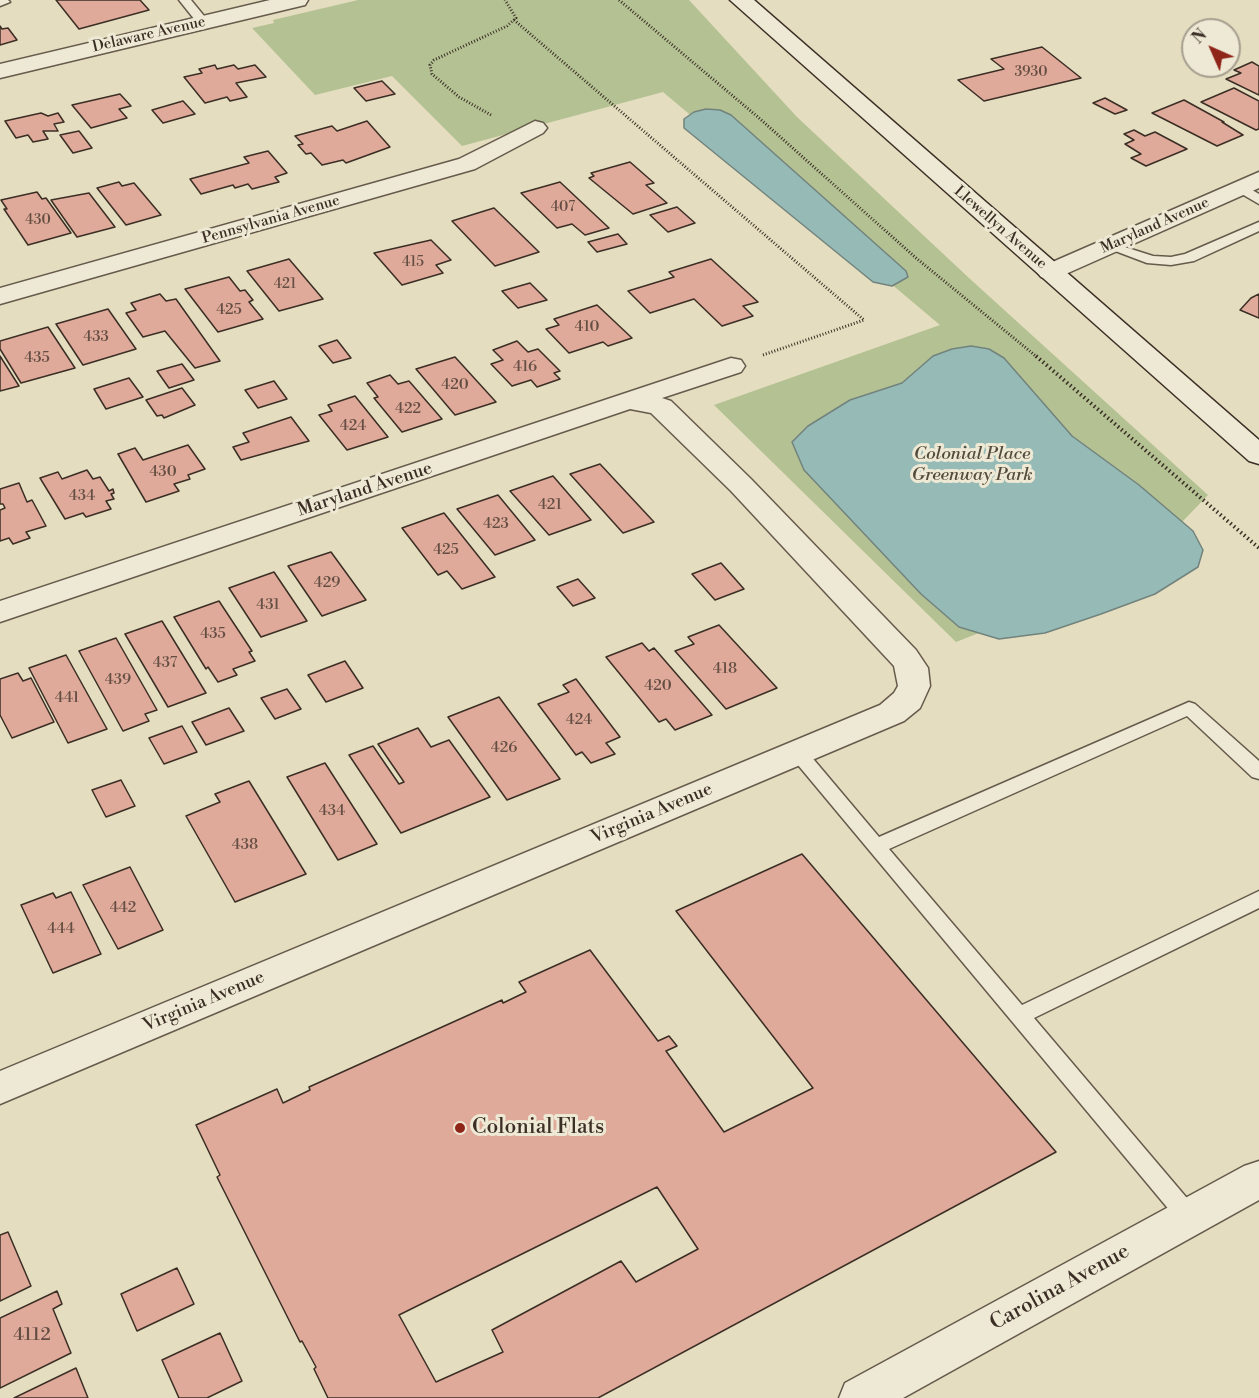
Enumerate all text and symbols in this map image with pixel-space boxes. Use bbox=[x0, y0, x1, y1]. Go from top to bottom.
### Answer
street label: Delaware Avenue bbox=[91, 13, 207, 57]
north arrow bbox=[1181, 18, 1241, 78]
text: N bbox=[1188, 25, 1211, 48]
house number: 3930 bbox=[1014, 65, 1048, 81]
street label: Llewellyn Avenue bbox=[950, 183, 1050, 273]
street label: Pennsylvania Avenue bbox=[200, 192, 342, 248]
street label: Maryland Avenue bbox=[1098, 194, 1212, 258]
house number: 407 bbox=[551, 200, 575, 216]
house number: 430 bbox=[25, 213, 51, 229]
house number: 415 bbox=[402, 255, 424, 271]
house number: 421 bbox=[274, 277, 296, 293]
house number: 425 bbox=[216, 301, 242, 319]
house number: 410 bbox=[575, 318, 599, 336]
house number: 433 bbox=[83, 328, 109, 346]
house number: 435 bbox=[24, 349, 50, 367]
house number: 416 bbox=[513, 358, 537, 376]
house number: 420 bbox=[441, 376, 469, 394]
house number: 422 bbox=[395, 400, 421, 418]
house number: 424 bbox=[340, 417, 366, 435]
park label: Colonial Place Greenway Park bbox=[911, 444, 1033, 486]
street label: Maryland Avenue bbox=[295, 458, 435, 522]
house number: 430 bbox=[149, 463, 177, 481]
house number: 434 bbox=[69, 487, 95, 505]
house number: 421 bbox=[538, 496, 562, 514]
house number: 423 bbox=[483, 515, 509, 533]
house number: 425 bbox=[433, 541, 459, 559]
house number: 429 bbox=[314, 574, 340, 592]
house number: 431 bbox=[256, 596, 280, 614]
house number: 435 bbox=[200, 625, 226, 643]
house number: 437 bbox=[153, 654, 177, 672]
house number: 418 bbox=[713, 660, 737, 678]
house number: 439 bbox=[105, 671, 131, 689]
house number: 420 bbox=[644, 677, 672, 695]
house number: 441 bbox=[55, 689, 79, 707]
house number: 424 bbox=[566, 711, 592, 729]
house number: 426 bbox=[491, 739, 517, 757]
street label: Virginia Avenue bbox=[588, 779, 716, 849]
house number: 434 bbox=[319, 802, 345, 820]
house number: 438 bbox=[232, 836, 258, 854]
house number: 442 bbox=[110, 899, 136, 917]
house number: 444 bbox=[47, 920, 75, 938]
street label: Virginia Avenue bbox=[140, 967, 268, 1037]
place label: Colonial Flats bbox=[472, 1115, 604, 1141]
marker: Colonial Flats bbox=[453, 1121, 467, 1135]
street label: Carolina Avenue bbox=[986, 1239, 1134, 1337]
house number: 4112 bbox=[13, 1325, 51, 1347]

